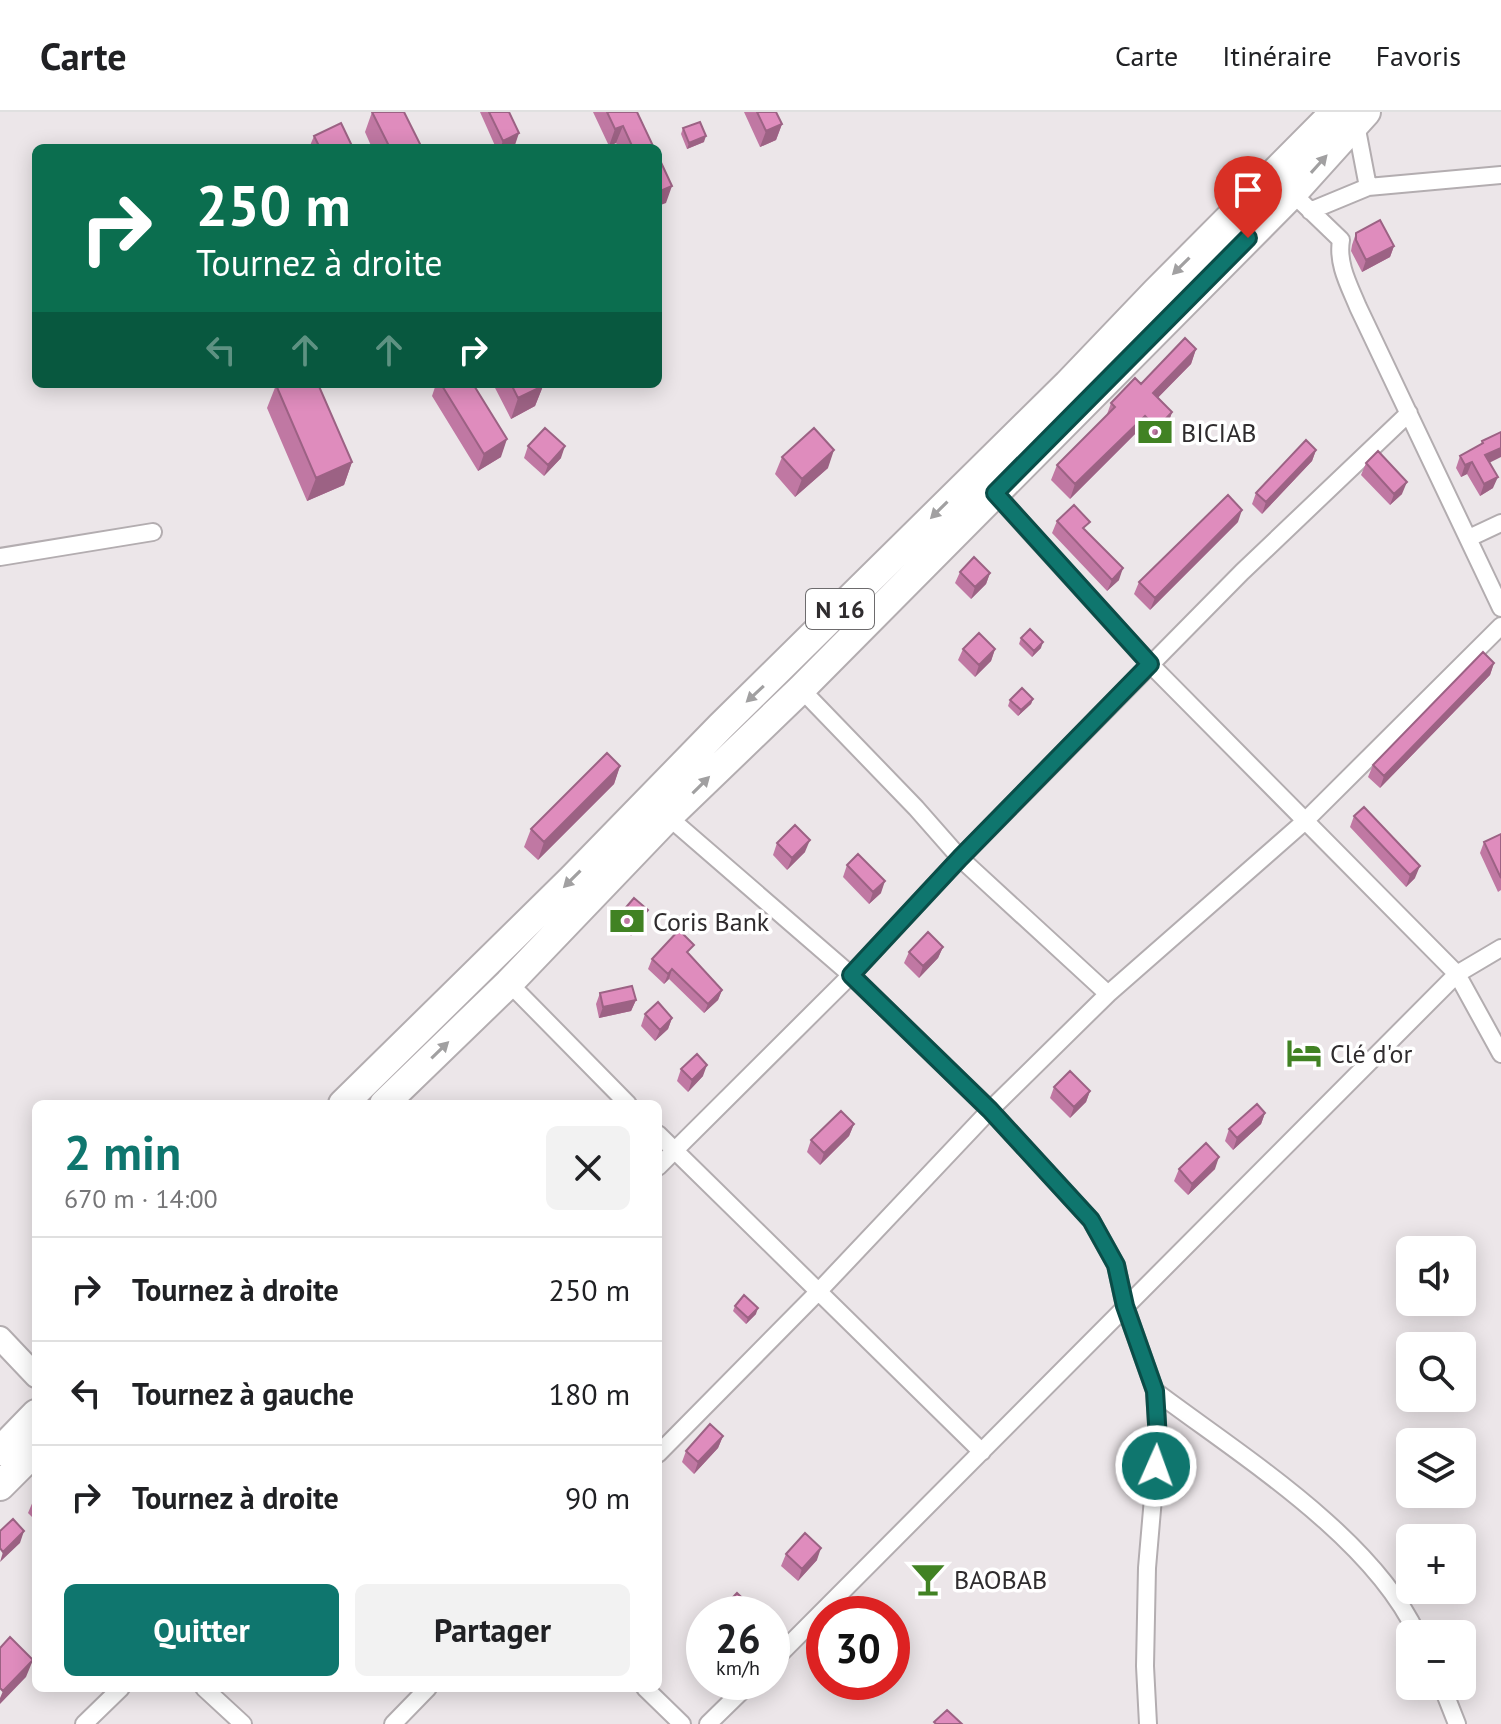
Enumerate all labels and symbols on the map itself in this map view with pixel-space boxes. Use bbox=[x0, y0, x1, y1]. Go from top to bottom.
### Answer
one-way arrow bbox=[1309, 154, 1327, 173]
pin bbox=[1214, 156, 1282, 238]
one-way arrow bbox=[1172, 256, 1191, 275]
bank icon: BICIAB bbox=[1136, 413, 1174, 451]
place label: BICIAB bbox=[1181, 416, 1257, 449]
one-way arrow bbox=[930, 501, 949, 519]
road number: N 16 bbox=[806, 589, 874, 629]
one-way arrow bbox=[745, 685, 764, 703]
one-way arrow bbox=[691, 776, 710, 795]
one-way arrow bbox=[563, 869, 582, 888]
bank icon: Coris Bank bbox=[608, 902, 646, 940]
place label: Coris Bank bbox=[653, 905, 770, 938]
hotel icon: Clé d'or bbox=[1285, 1034, 1323, 1072]
place label: Clé d'or bbox=[1330, 1037, 1413, 1070]
one-way arrow bbox=[430, 1041, 449, 1059]
position arrow bbox=[1114, 1424, 1198, 1508]
bar icon: BAOBAB bbox=[909, 1560, 947, 1598]
place label: BAOBAB bbox=[954, 1563, 1047, 1596]
speed limit sign: 30 bbox=[806, 1596, 910, 1700]

